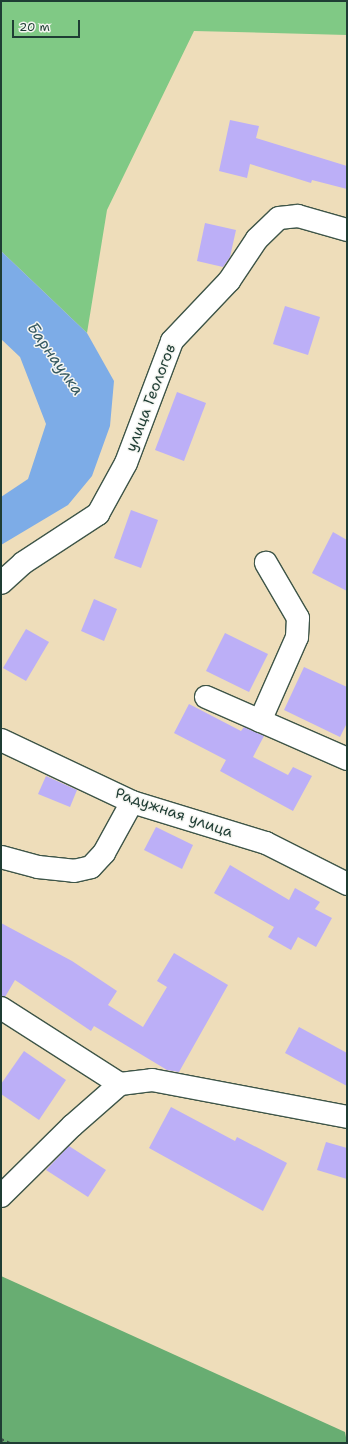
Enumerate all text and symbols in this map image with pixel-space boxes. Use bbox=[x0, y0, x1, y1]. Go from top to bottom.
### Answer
scale bar bbox=[14, 12, 82, 38]
text: 20 m bbox=[19, 19, 50, 35]
water label: Барнаулка bbox=[23, 319, 87, 399]
street label: улица Геологов bbox=[122, 342, 180, 454]
street label: Радужная улица bbox=[113, 784, 235, 842]

